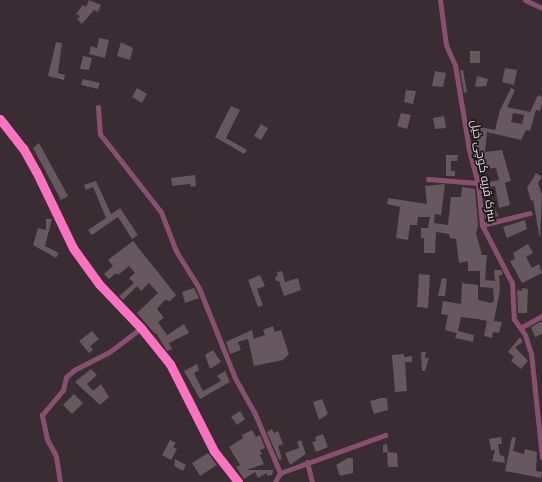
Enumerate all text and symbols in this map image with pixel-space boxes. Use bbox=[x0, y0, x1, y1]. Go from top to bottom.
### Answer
street label: سرک قریه کوچی خیل bbox=[468, 119, 500, 223]

